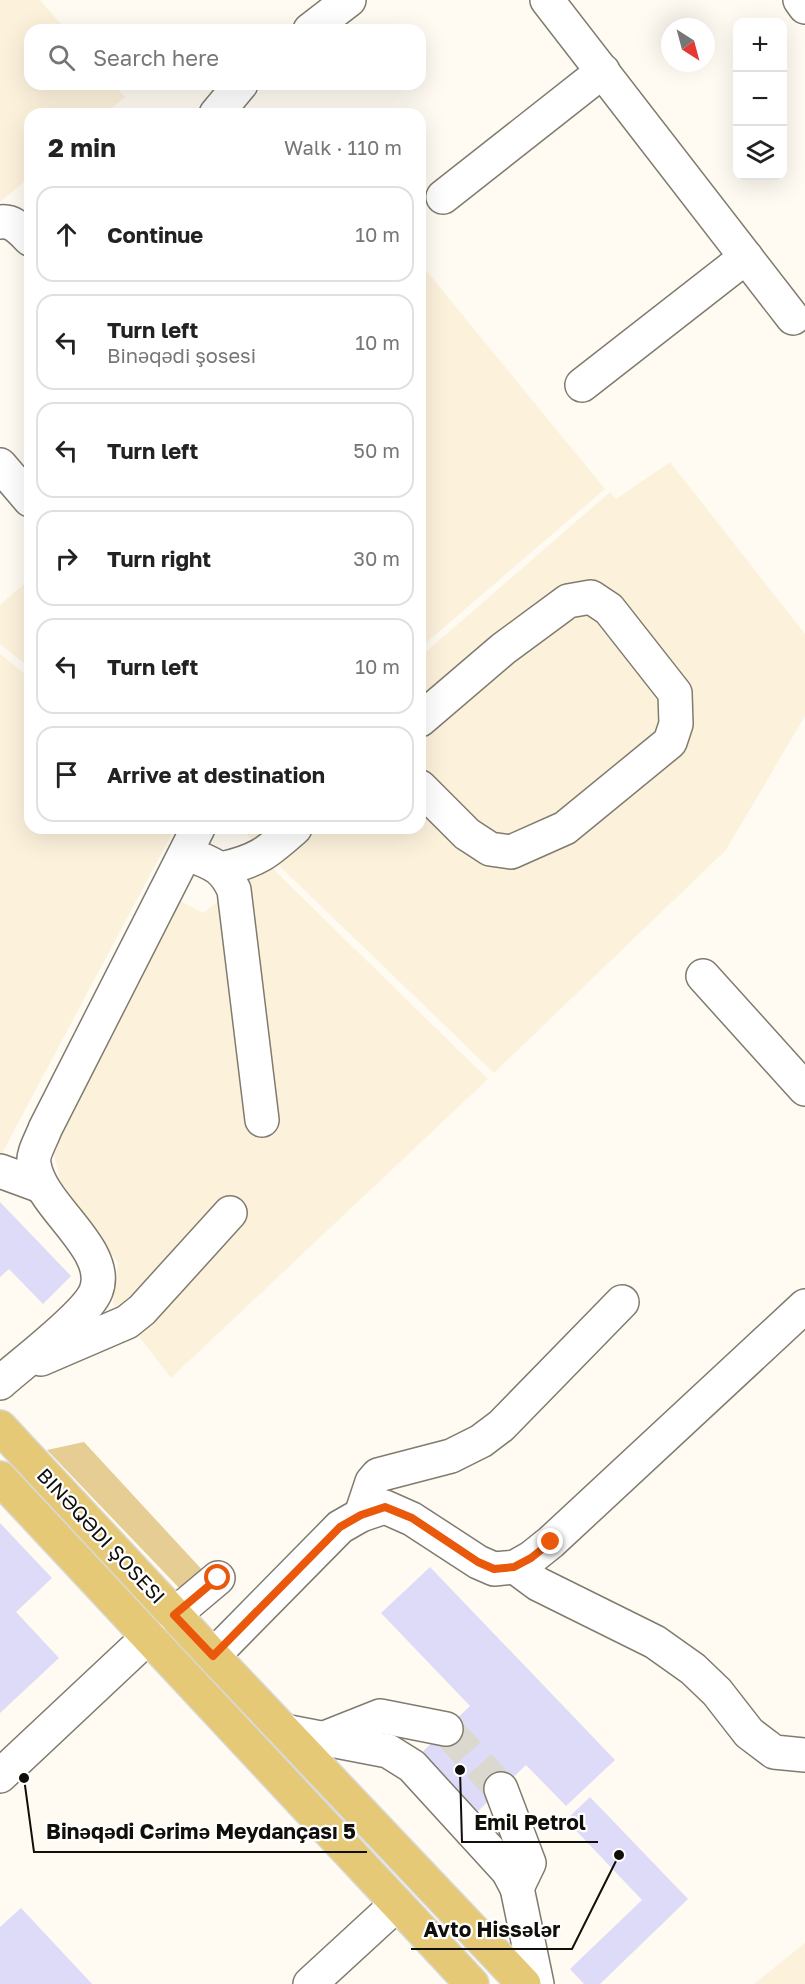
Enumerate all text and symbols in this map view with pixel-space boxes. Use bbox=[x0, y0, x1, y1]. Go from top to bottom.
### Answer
north arrow bbox=[661, 18, 715, 72]
map controls bbox=[733, 18, 787, 180]
button: + bbox=[733, 18, 787, 72]
search box bbox=[24, 24, 426, 90]
icon: search bbox=[45, 41, 78, 74]
text: Search here bbox=[93, 44, 219, 71]
button: − bbox=[733, 72, 787, 126]
button: layers bbox=[733, 126, 787, 180]
text: 2 min bbox=[48, 132, 116, 163]
text: Walk · 110 m bbox=[284, 135, 402, 159]
icon: ahead bbox=[50, 218, 83, 251]
text: Continue bbox=[107, 221, 203, 248]
text: 10 m bbox=[355, 222, 400, 246]
text: Turn left bbox=[107, 316, 198, 343]
icon: left bbox=[50, 326, 83, 359]
text: 10 m bbox=[355, 330, 400, 354]
text: Binəqədi şosesi bbox=[107, 343, 256, 367]
icon: left bbox=[50, 434, 83, 467]
text: Turn left bbox=[107, 437, 198, 464]
text: 50 m bbox=[353, 438, 400, 462]
icon: right bbox=[50, 542, 83, 575]
text: Turn right bbox=[107, 545, 211, 572]
text: 30 m bbox=[353, 546, 400, 570]
icon: left bbox=[50, 650, 83, 683]
text: Turn left bbox=[107, 653, 198, 680]
text: 10 m bbox=[355, 654, 400, 678]
icon: arrive bbox=[50, 758, 83, 791]
text: Arrive at destination bbox=[107, 761, 325, 788]
street label: BINƏQƏDI ŞOSESI bbox=[33, 1463, 171, 1608]
route end bbox=[537, 1528, 563, 1554]
route start bbox=[204, 1564, 230, 1590]
callout: Emil Petrol bbox=[462, 1803, 598, 1842]
text: Emil Petrol bbox=[474, 1809, 586, 1835]
callout: Binəqədi Cərimə Meydançası 5 bbox=[34, 1813, 367, 1852]
text: Binəqədi Cərimə Meydançası 5 bbox=[46, 1818, 356, 1844]
callout: Avto Hissələr bbox=[411, 1910, 572, 1949]
text: Avto Hissələr bbox=[424, 1916, 560, 1942]

